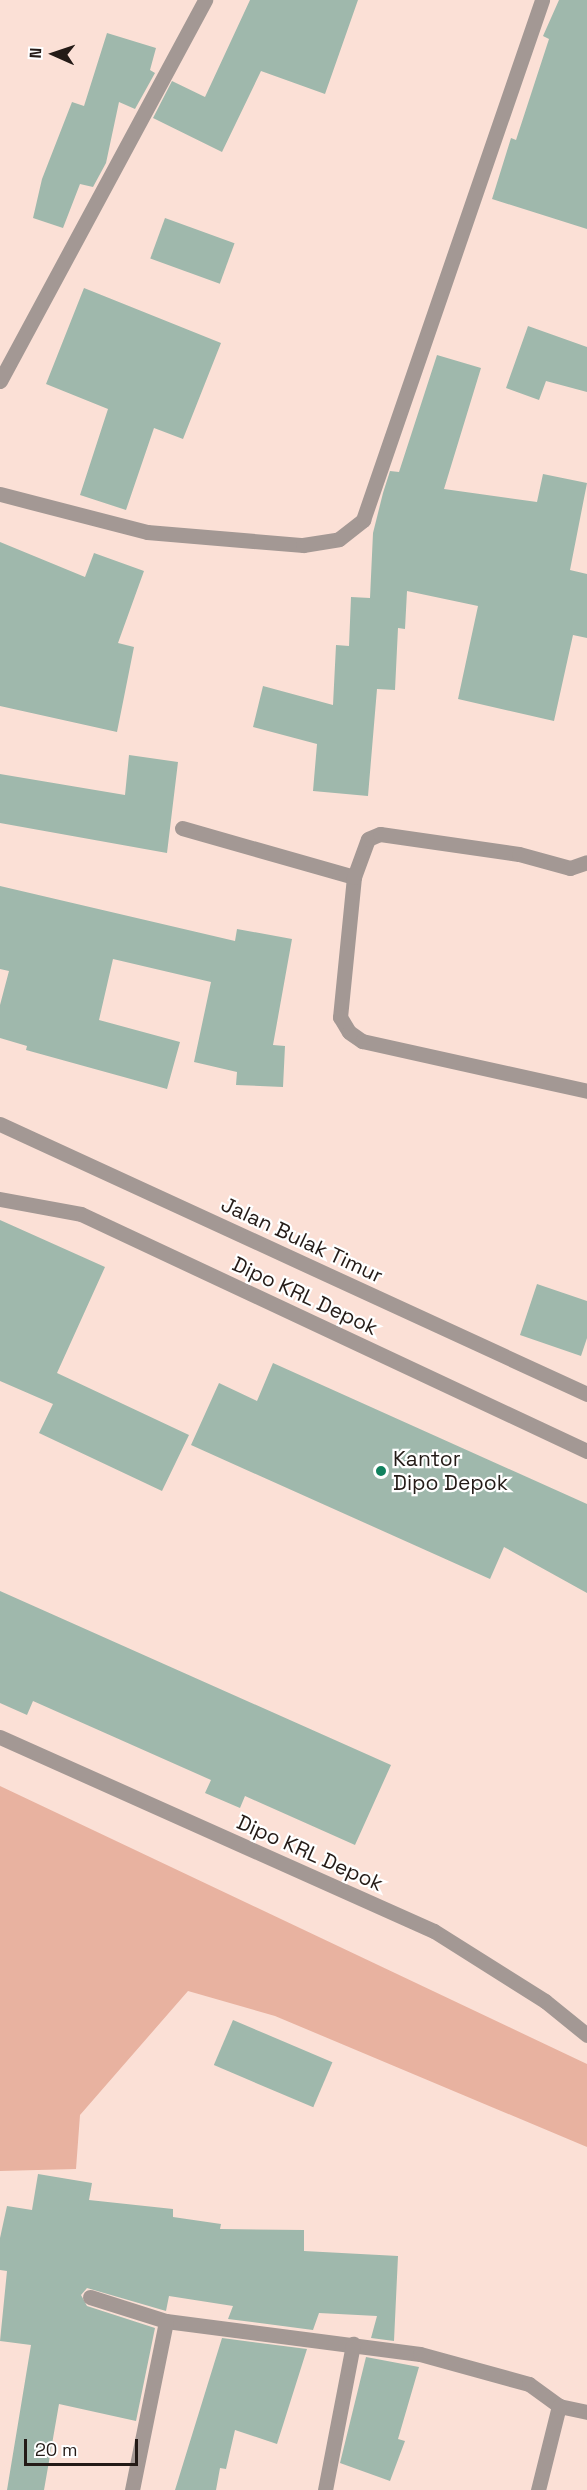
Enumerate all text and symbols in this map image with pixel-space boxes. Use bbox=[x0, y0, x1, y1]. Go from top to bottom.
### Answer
north arrow bbox=[24, 24, 84, 84]
text: N bbox=[25, 47, 46, 59]
street label: Jalan Bulak Timur bbox=[217, 1191, 387, 1289]
street label: Dipo KRL Depok bbox=[228, 1251, 382, 1341]
place label: Kantor Dipo Depok bbox=[393, 1446, 508, 1496]
marker: Kantor Dipo Depok bbox=[374, 1464, 388, 1478]
street label: Dipo KRL Depok bbox=[233, 1809, 387, 1897]
scale bar bbox=[27, 2427, 141, 2465]
text: 20 m bbox=[35, 2438, 78, 2461]

